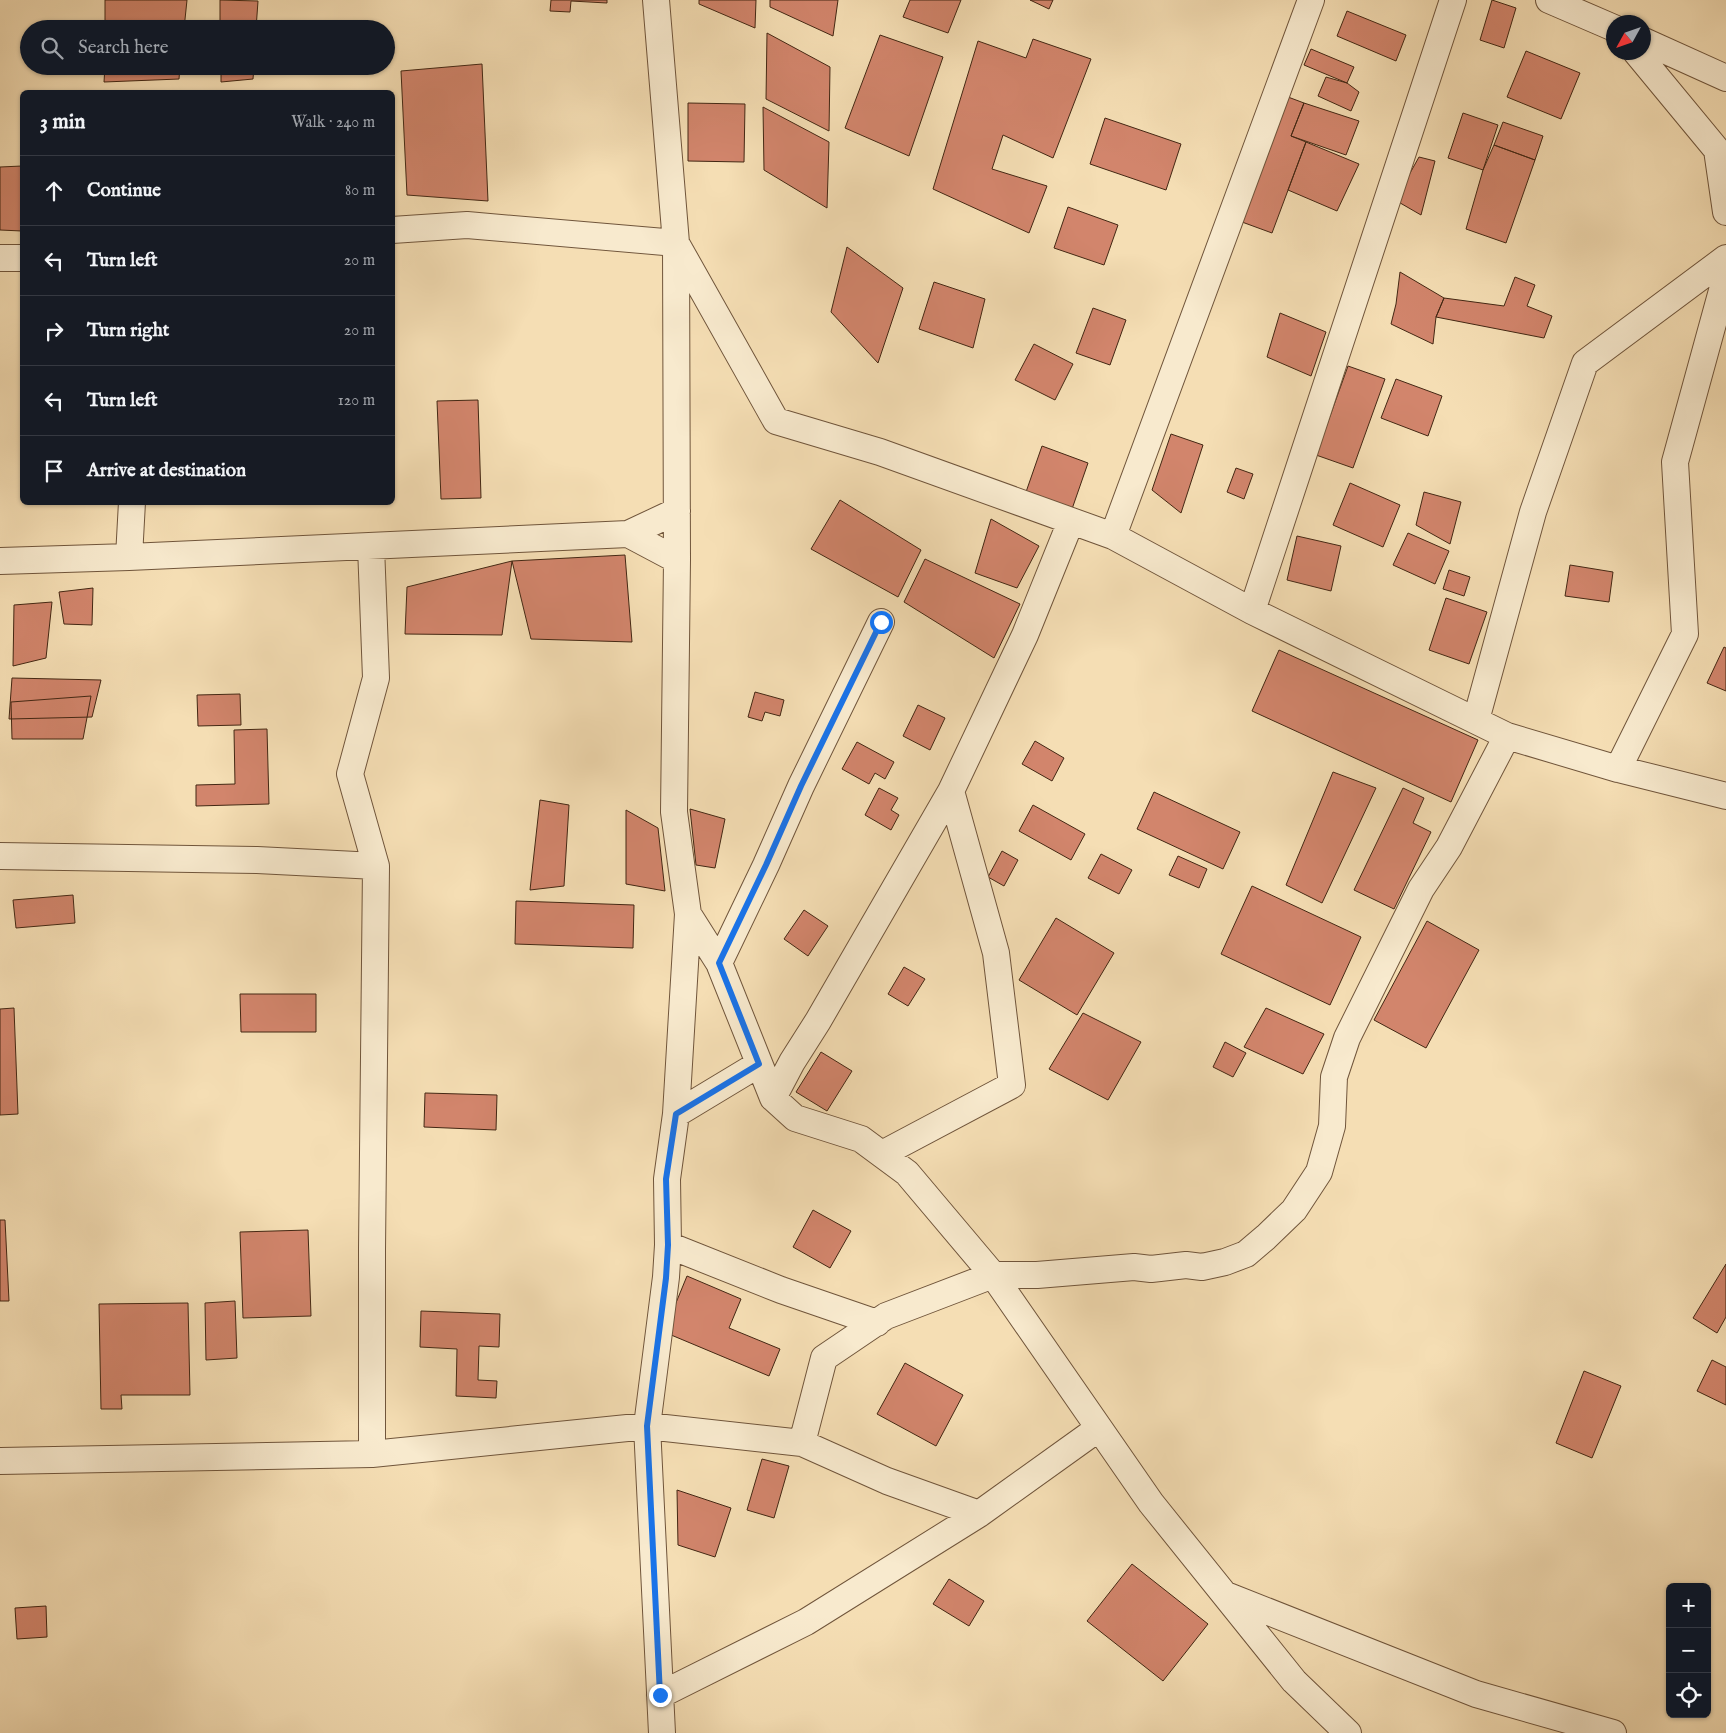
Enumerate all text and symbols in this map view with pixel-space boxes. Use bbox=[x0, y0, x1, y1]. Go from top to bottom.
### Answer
north arrow bbox=[1606, 15, 1651, 60]
search box bbox=[20, 20, 395, 75]
icon: search bbox=[38, 34, 66, 62]
text: Search here bbox=[78, 36, 169, 60]
text: 3 min bbox=[40, 109, 85, 136]
text: Walk · 240 m bbox=[291, 113, 375, 133]
icon: ahead bbox=[40, 177, 68, 205]
text: Continue bbox=[87, 179, 161, 203]
text: 80 m bbox=[345, 181, 375, 201]
icon: left bbox=[40, 247, 68, 275]
text: Turn left bbox=[87, 249, 158, 273]
text: 20 m bbox=[344, 251, 375, 271]
icon: right bbox=[40, 317, 68, 345]
text: Turn right bbox=[87, 319, 169, 343]
text: 20 m bbox=[344, 321, 375, 341]
icon: left bbox=[40, 387, 68, 415]
text: Turn left bbox=[87, 389, 158, 413]
text: 120 m bbox=[338, 391, 375, 411]
icon: arrive bbox=[40, 457, 68, 485]
text: Arrive at destination bbox=[87, 459, 246, 483]
route start bbox=[870, 611, 893, 634]
map controls bbox=[1666, 1583, 1711, 1718]
button: + bbox=[1666, 1583, 1711, 1628]
button: − bbox=[1666, 1628, 1711, 1673]
button: locate bbox=[1666, 1673, 1711, 1718]
route end bbox=[649, 1684, 672, 1707]

